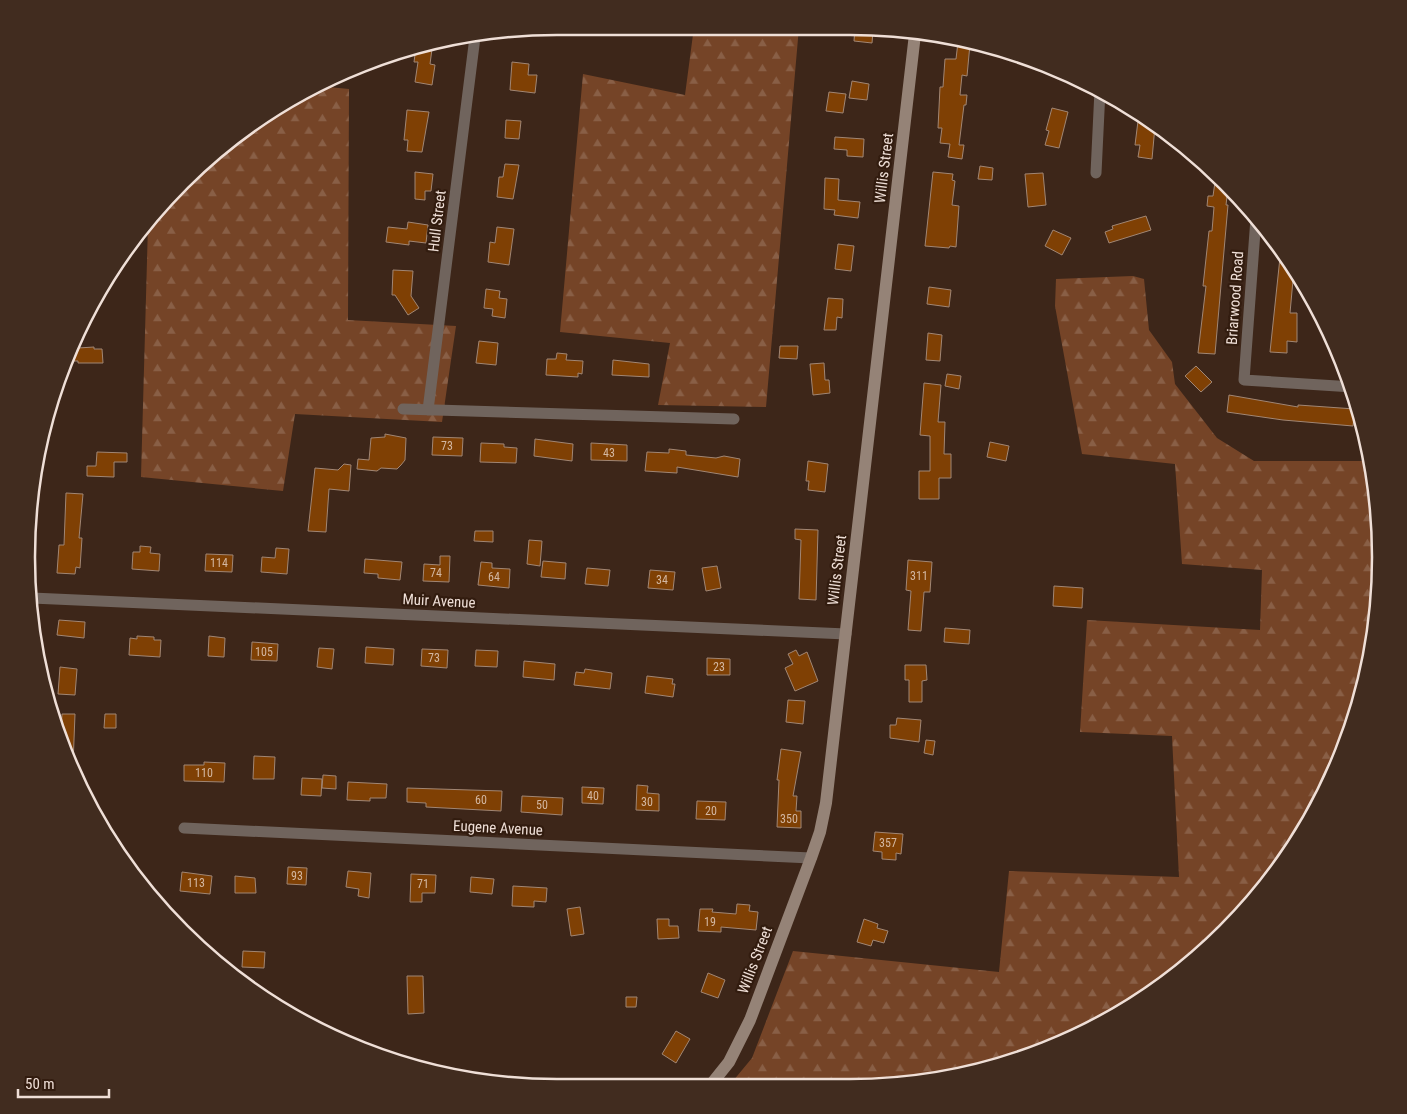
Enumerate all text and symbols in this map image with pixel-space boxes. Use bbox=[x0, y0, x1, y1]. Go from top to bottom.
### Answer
street label: Willis Street bbox=[871, 132, 897, 204]
street label: Hull Street bbox=[424, 189, 450, 253]
street label: Briarwood Road bbox=[1223, 251, 1247, 345]
house number: 73 bbox=[441, 439, 453, 453]
house number: 43 bbox=[603, 446, 615, 460]
street label: Willis Street bbox=[824, 534, 850, 606]
house number: 114 bbox=[210, 556, 228, 570]
house number: 74 bbox=[430, 566, 442, 580]
house number: 311 bbox=[910, 569, 928, 583]
house number: 64 bbox=[488, 570, 500, 584]
house number: 34 bbox=[656, 573, 668, 587]
street label: Muir Avenue bbox=[402, 590, 476, 612]
house number: 105 bbox=[255, 645, 273, 659]
house number: 73 bbox=[428, 651, 440, 665]
house number: 23 bbox=[713, 660, 725, 674]
house number: 110 bbox=[195, 766, 213, 780]
house number: 40 bbox=[587, 789, 599, 803]
house number: 60 bbox=[475, 793, 487, 807]
house number: 30 bbox=[641, 795, 653, 809]
house number: 50 bbox=[536, 798, 548, 812]
house number: 20 bbox=[705, 804, 717, 818]
house number: 350 bbox=[780, 812, 798, 826]
street label: Eugene Avenue bbox=[453, 817, 543, 839]
house number: 357 bbox=[879, 836, 897, 850]
house number: 93 bbox=[291, 869, 303, 883]
house number: 113 bbox=[187, 876, 205, 890]
house number: 71 bbox=[417, 877, 429, 891]
house number: 19 bbox=[704, 915, 716, 929]
street label: Willis Street bbox=[734, 924, 776, 996]
scale bar bbox=[18, 1066, 109, 1098]
text: 50 m bbox=[25, 1075, 55, 1093]

